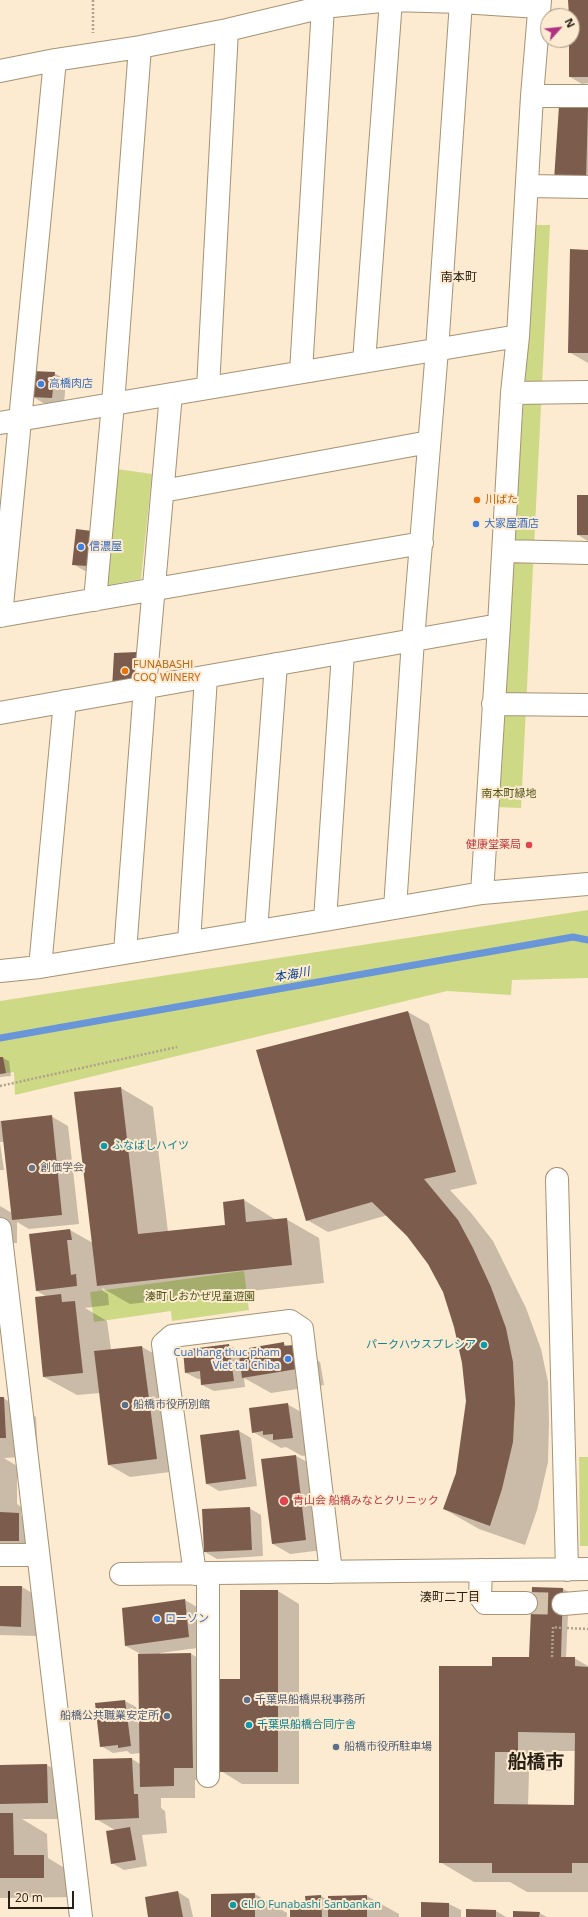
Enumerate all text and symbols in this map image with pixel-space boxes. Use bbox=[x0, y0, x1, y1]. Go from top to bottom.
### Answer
north arrow bbox=[540, 8, 580, 48]
text: N bbox=[562, 15, 579, 30]
district label: 南本町 bbox=[441, 271, 477, 285]
place label: 高橋肉店 bbox=[49, 377, 93, 391]
marker: 高橋肉店 bbox=[36, 379, 46, 389]
place label: 川ばた bbox=[485, 493, 518, 507]
marker: 川ばた bbox=[472, 495, 482, 505]
place label: 大家屋酒店 bbox=[484, 517, 539, 531]
marker: 大家屋酒店 bbox=[471, 519, 481, 529]
place label: 信濃屋 bbox=[89, 540, 122, 554]
marker: 信濃屋 bbox=[76, 542, 86, 552]
place label: FUNABASHI COQ WINERY bbox=[133, 658, 200, 684]
marker: FUNABASHI COQ WINERY bbox=[120, 666, 130, 676]
park label: 南本町緑地 bbox=[482, 787, 536, 801]
place label: 健康堂薬局 bbox=[466, 838, 521, 852]
marker: 健康堂薬局 bbox=[524, 840, 534, 850]
water label: 本海川 bbox=[273, 965, 311, 985]
place label: ふなばしハイツ bbox=[112, 1139, 189, 1153]
marker: ふなばしハイツ bbox=[99, 1141, 109, 1151]
place label: 創価学会 bbox=[40, 1161, 84, 1175]
marker: 創価学会 bbox=[27, 1163, 37, 1173]
park label: 湊町しおかぜ児童遊園 bbox=[145, 1290, 255, 1304]
place label: パークハウスプレシア bbox=[366, 1338, 476, 1352]
marker: パークハウスプレシア bbox=[479, 1340, 489, 1350]
place label: Cua hang thuc pham Viet tai Chiba bbox=[174, 1346, 280, 1372]
marker: Cua hang thuc pham Viet tai Chiba bbox=[283, 1354, 293, 1364]
place label: 船橋市役所別館 bbox=[133, 1398, 210, 1412]
marker: 船橋市役所別館 bbox=[120, 1400, 130, 1410]
place label: 青山会 船橋みなとクリニック bbox=[293, 1494, 439, 1508]
marker: 青山会 船橋みなとクリニック bbox=[278, 1495, 290, 1507]
district label: 湊町二丁目 bbox=[420, 1591, 480, 1605]
place label: ローソン bbox=[165, 1612, 209, 1626]
marker: ローソン bbox=[152, 1614, 162, 1624]
place label: 千葉県船橋県税事務所 bbox=[255, 1693, 365, 1707]
marker: 千葉県船橋県税事務所 bbox=[242, 1695, 252, 1705]
place label: 船橋公共職業安定所 bbox=[60, 1709, 159, 1723]
marker: 船橋公共職業安定所 bbox=[162, 1711, 172, 1721]
place label: 千葉県船橋合同庁舎 bbox=[257, 1718, 356, 1732]
marker: 千葉県船橋合同庁舎 bbox=[244, 1720, 254, 1730]
place label: 船橋市役所駐車場 bbox=[344, 1740, 432, 1754]
marker: 船橋市役所駐車場 bbox=[331, 1742, 341, 1752]
district label: 船橋市 bbox=[508, 1752, 564, 1774]
scale bar bbox=[10, 1883, 76, 1909]
text: 20 m bbox=[15, 1889, 43, 1906]
place label: CLIO Funabashi Sanbankan bbox=[241, 1898, 381, 1912]
marker: CLIO Funabashi Sanbankan bbox=[228, 1900, 238, 1910]

